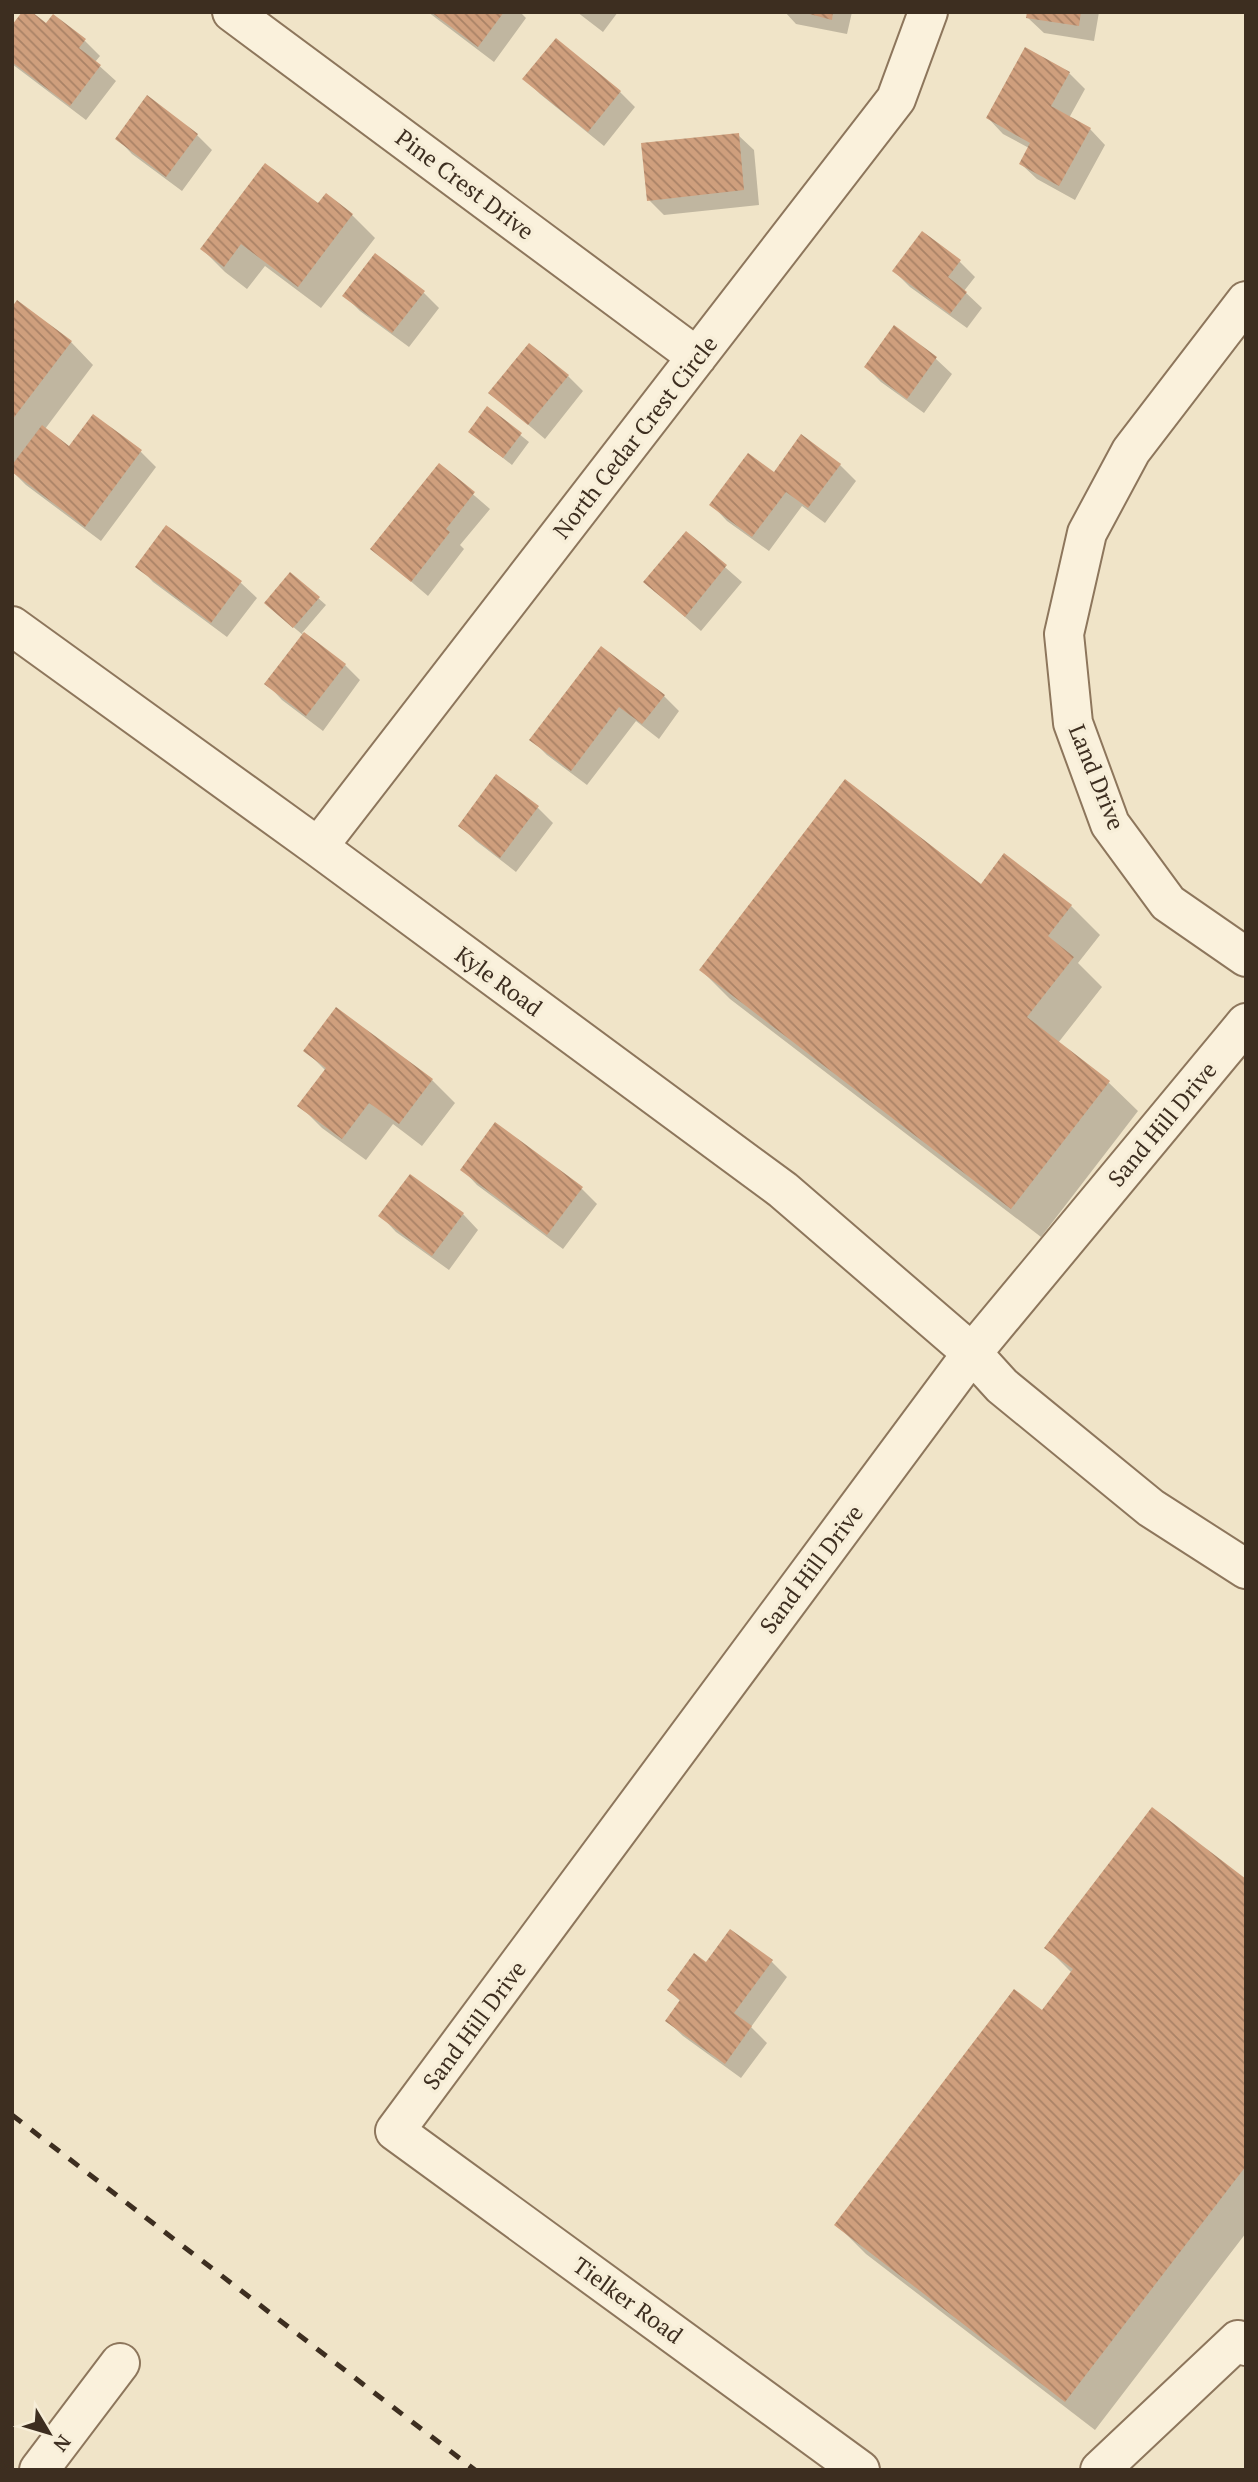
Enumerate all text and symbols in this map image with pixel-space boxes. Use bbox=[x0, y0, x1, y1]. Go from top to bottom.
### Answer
street label: Pine Crest Drive bbox=[390, 122, 540, 246]
street label: North Cedar Crest Circle bbox=[546, 329, 724, 545]
street label: Land Drive bbox=[1062, 720, 1132, 834]
street label: Kyle Road bbox=[449, 939, 549, 1023]
street label: Sand Hill Drive bbox=[1101, 1055, 1223, 1193]
street label: Sand Hill Drive bbox=[752, 1498, 870, 1640]
street label: Sand Hill Drive bbox=[415, 1954, 533, 2096]
street label: Tielker Road bbox=[567, 2250, 689, 2350]
north arrow bbox=[14, 2398, 84, 2468]
text: N bbox=[48, 2430, 77, 2458]

